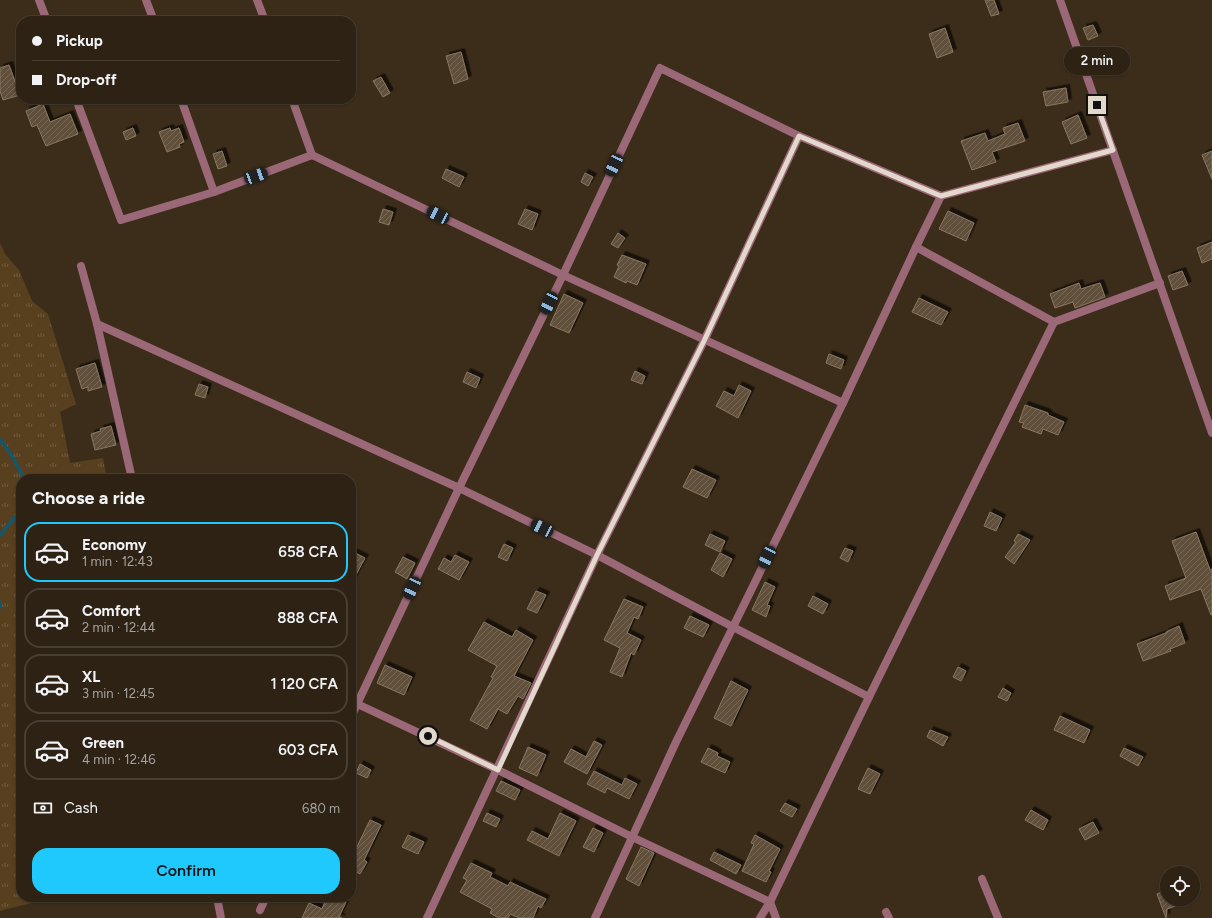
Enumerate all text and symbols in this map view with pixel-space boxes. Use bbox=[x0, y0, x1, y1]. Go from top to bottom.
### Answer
text: Pickup bbox=[56, 32, 103, 50]
callout: 2 min bbox=[1064, 47, 1130, 75]
text: 2 min bbox=[1081, 53, 1113, 68]
text: Drop-off bbox=[56, 71, 117, 89]
route end bbox=[1088, 96, 1106, 114]
car bbox=[603, 152, 625, 178]
car bbox=[243, 166, 269, 186]
car bbox=[425, 204, 451, 226]
car bbox=[538, 290, 560, 316]
text: Choose a ride bbox=[32, 487, 145, 509]
car bbox=[529, 517, 555, 539]
icon: car bbox=[34, 534, 70, 570]
text: Economy bbox=[82, 536, 147, 554]
text: 658 CFA bbox=[278, 543, 338, 561]
car bbox=[756, 544, 778, 570]
text: 1 min · 12:43 bbox=[82, 554, 153, 569]
car bbox=[401, 575, 423, 601]
icon: car bbox=[34, 600, 70, 636]
text: Comfort bbox=[82, 602, 141, 620]
text: 888 CFA bbox=[277, 609, 338, 627]
text: 2 min · 12:44 bbox=[82, 620, 156, 635]
icon: car bbox=[34, 666, 70, 702]
text: XL bbox=[82, 668, 100, 686]
text: 1 120 CFA bbox=[270, 675, 338, 693]
text: 3 min · 12:45 bbox=[82, 686, 155, 701]
route start bbox=[419, 727, 437, 745]
icon: car bbox=[34, 732, 70, 768]
text: Green bbox=[82, 734, 124, 752]
text: 603 CFA bbox=[278, 741, 338, 759]
text: 4 min · 12:46 bbox=[82, 752, 156, 767]
icon: cash bbox=[32, 797, 54, 819]
text: Cash bbox=[64, 799, 98, 817]
text: 680 m bbox=[302, 801, 340, 816]
button: Confirm bbox=[32, 848, 340, 894]
map controls bbox=[1160, 866, 1200, 906]
button: locate bbox=[1160, 866, 1200, 906]

